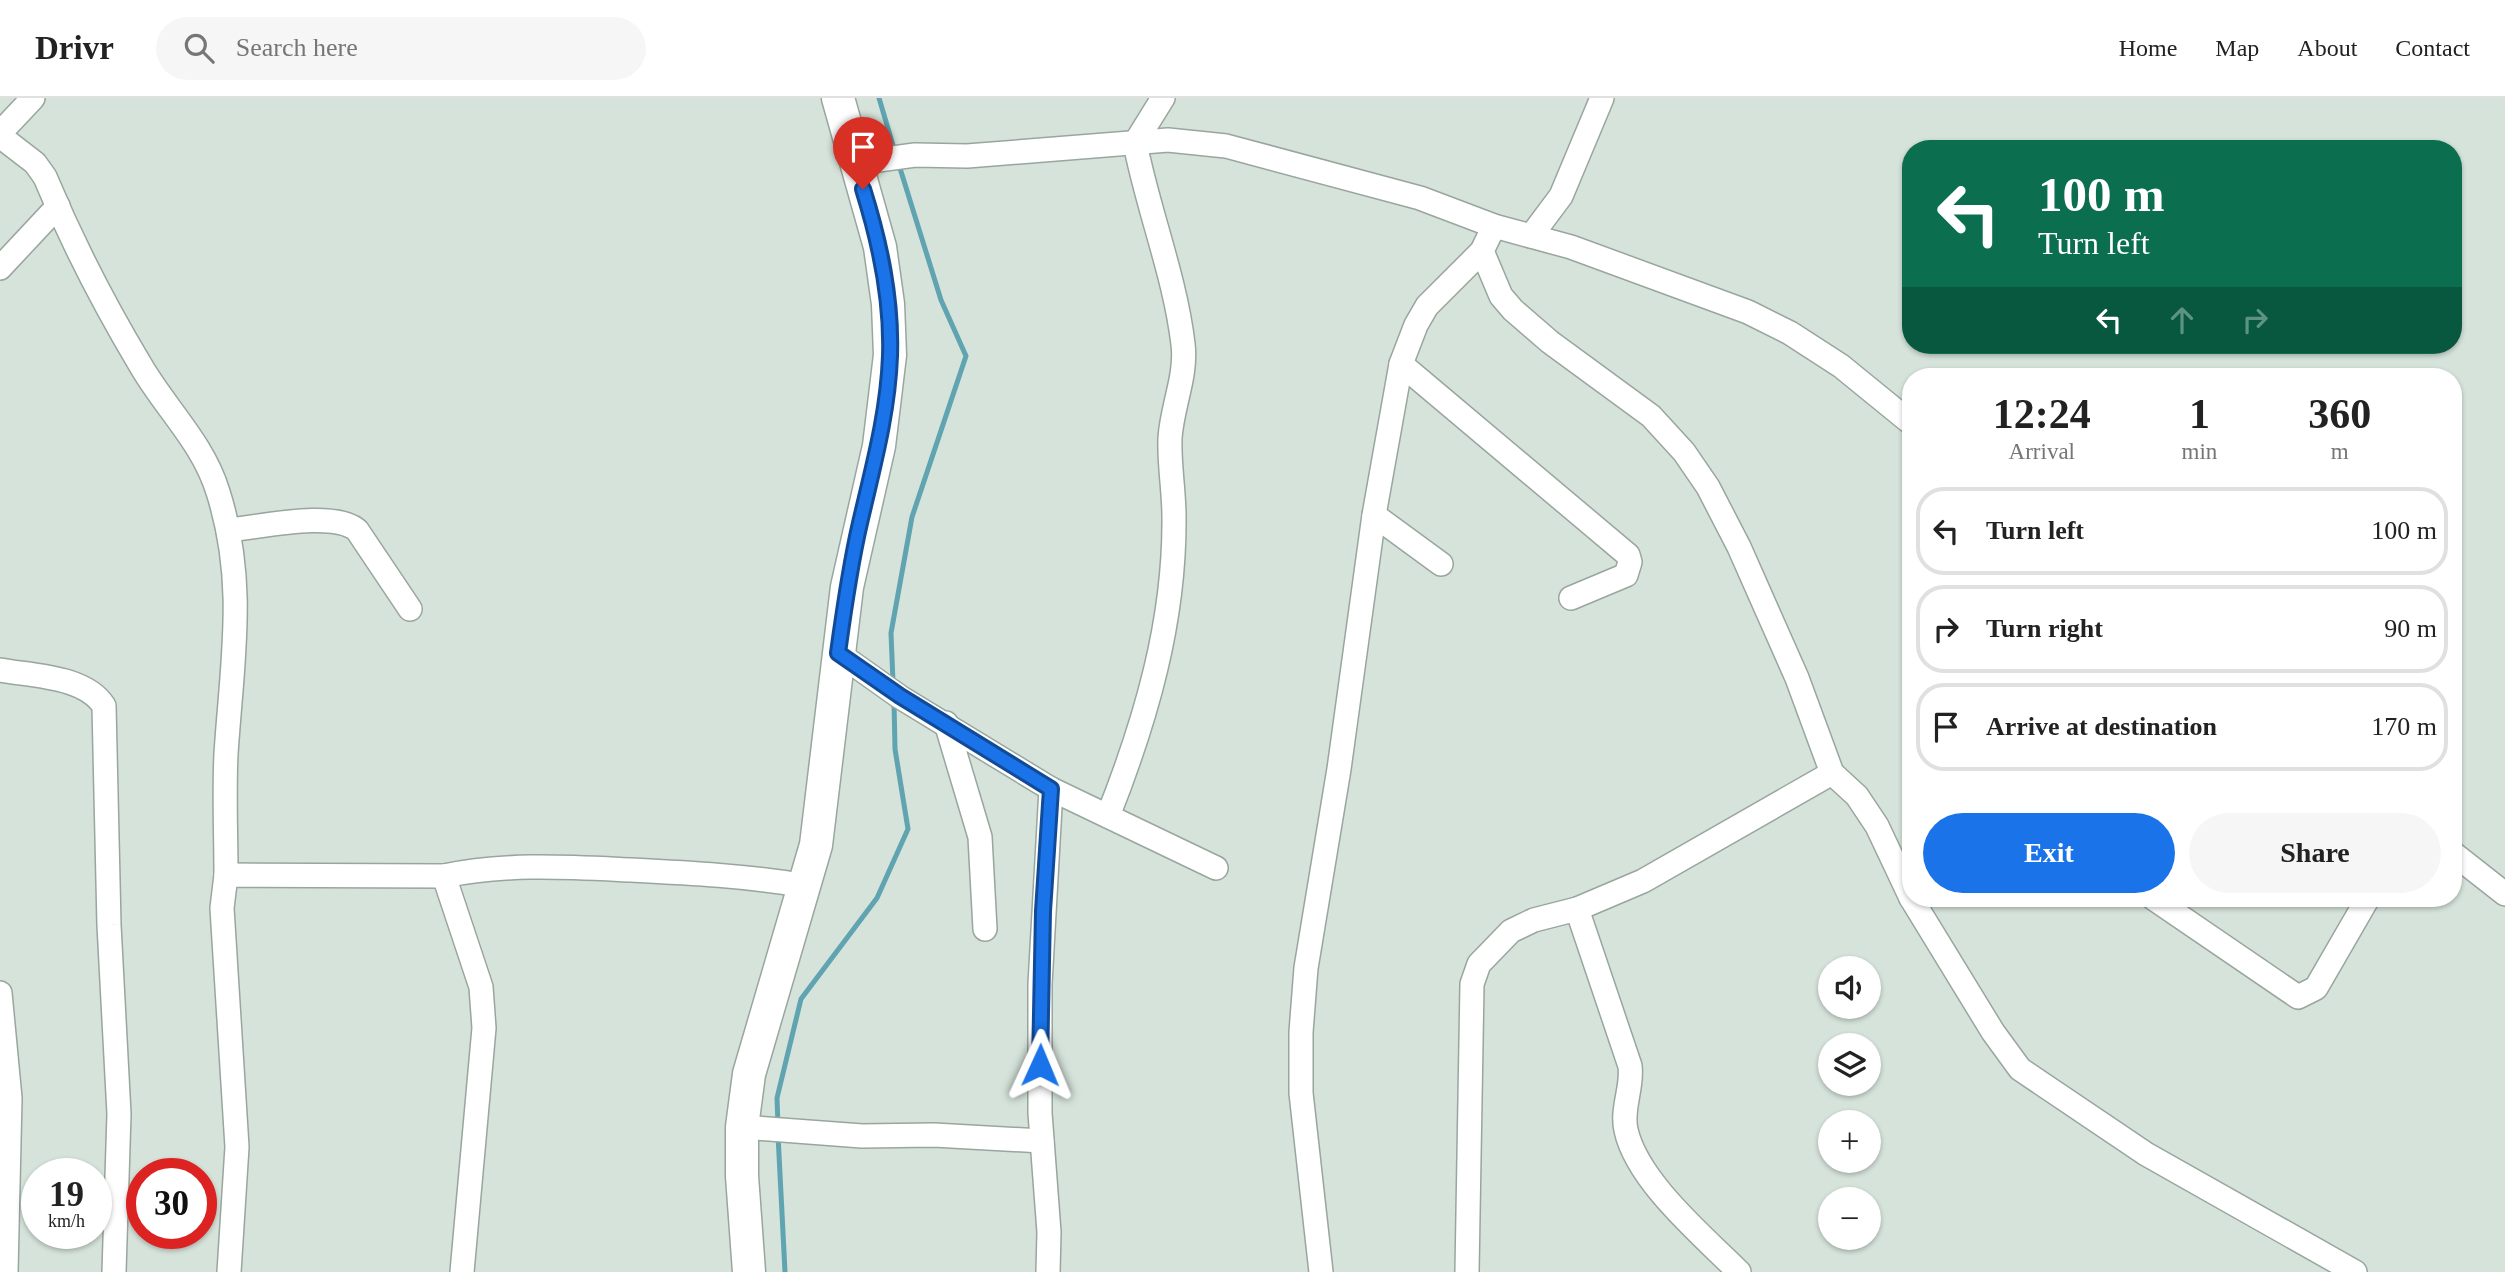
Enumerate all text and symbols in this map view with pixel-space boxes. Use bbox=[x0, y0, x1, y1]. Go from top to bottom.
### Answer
search box bbox=[156, 17, 646, 80]
icon: search bbox=[180, 29, 218, 67]
text: Drivr bbox=[35, 30, 114, 66]
text: Search here bbox=[236, 33, 358, 62]
text: Home bbox=[2119, 35, 2177, 61]
text: Map bbox=[2215, 35, 2259, 61]
text: About bbox=[2297, 35, 2357, 61]
text: Contact bbox=[2395, 35, 2470, 61]
pin bbox=[833, 117, 893, 189]
icon: arrive bbox=[844, 128, 882, 166]
text: 100 m bbox=[2038, 167, 2165, 222]
icon: left bbox=[1923, 168, 2014, 259]
text: Turn left bbox=[2038, 225, 2150, 261]
icon: left bbox=[2090, 301, 2128, 339]
icon: ahead bbox=[2163, 301, 2201, 339]
icon: right bbox=[2236, 301, 2274, 339]
text: 12:24 bbox=[1993, 391, 2091, 437]
text: 1 bbox=[2189, 391, 2210, 437]
text: 360 bbox=[2308, 391, 2371, 437]
text: Arrival bbox=[2009, 439, 2075, 464]
text: min bbox=[2182, 439, 2217, 464]
text: m bbox=[2331, 439, 2349, 464]
icon: left bbox=[1927, 512, 1965, 550]
text: Turn left bbox=[1986, 516, 2084, 545]
text: 100 m bbox=[2371, 516, 2437, 545]
icon: right bbox=[1927, 610, 1965, 648]
text: Turn right bbox=[1986, 614, 2103, 643]
text: 90 m bbox=[2384, 614, 2437, 643]
icon: arrive bbox=[1927, 708, 1965, 746]
text: Arrive at destination bbox=[1986, 712, 2217, 741]
text: 170 m bbox=[2371, 712, 2437, 741]
button: Exit bbox=[1923, 813, 2175, 893]
button: Share bbox=[2189, 813, 2441, 893]
map controls bbox=[1818, 956, 1881, 1250]
button: sound bbox=[1818, 956, 1881, 1019]
position arrow bbox=[1003, 1028, 1077, 1102]
button: layers bbox=[1818, 1033, 1881, 1096]
button: + bbox=[1818, 1110, 1881, 1173]
speed limit sign: 30 bbox=[126, 1158, 217, 1249]
text: 19 bbox=[49, 1175, 84, 1214]
button: − bbox=[1818, 1187, 1881, 1250]
text: km/h bbox=[48, 1211, 85, 1231]

